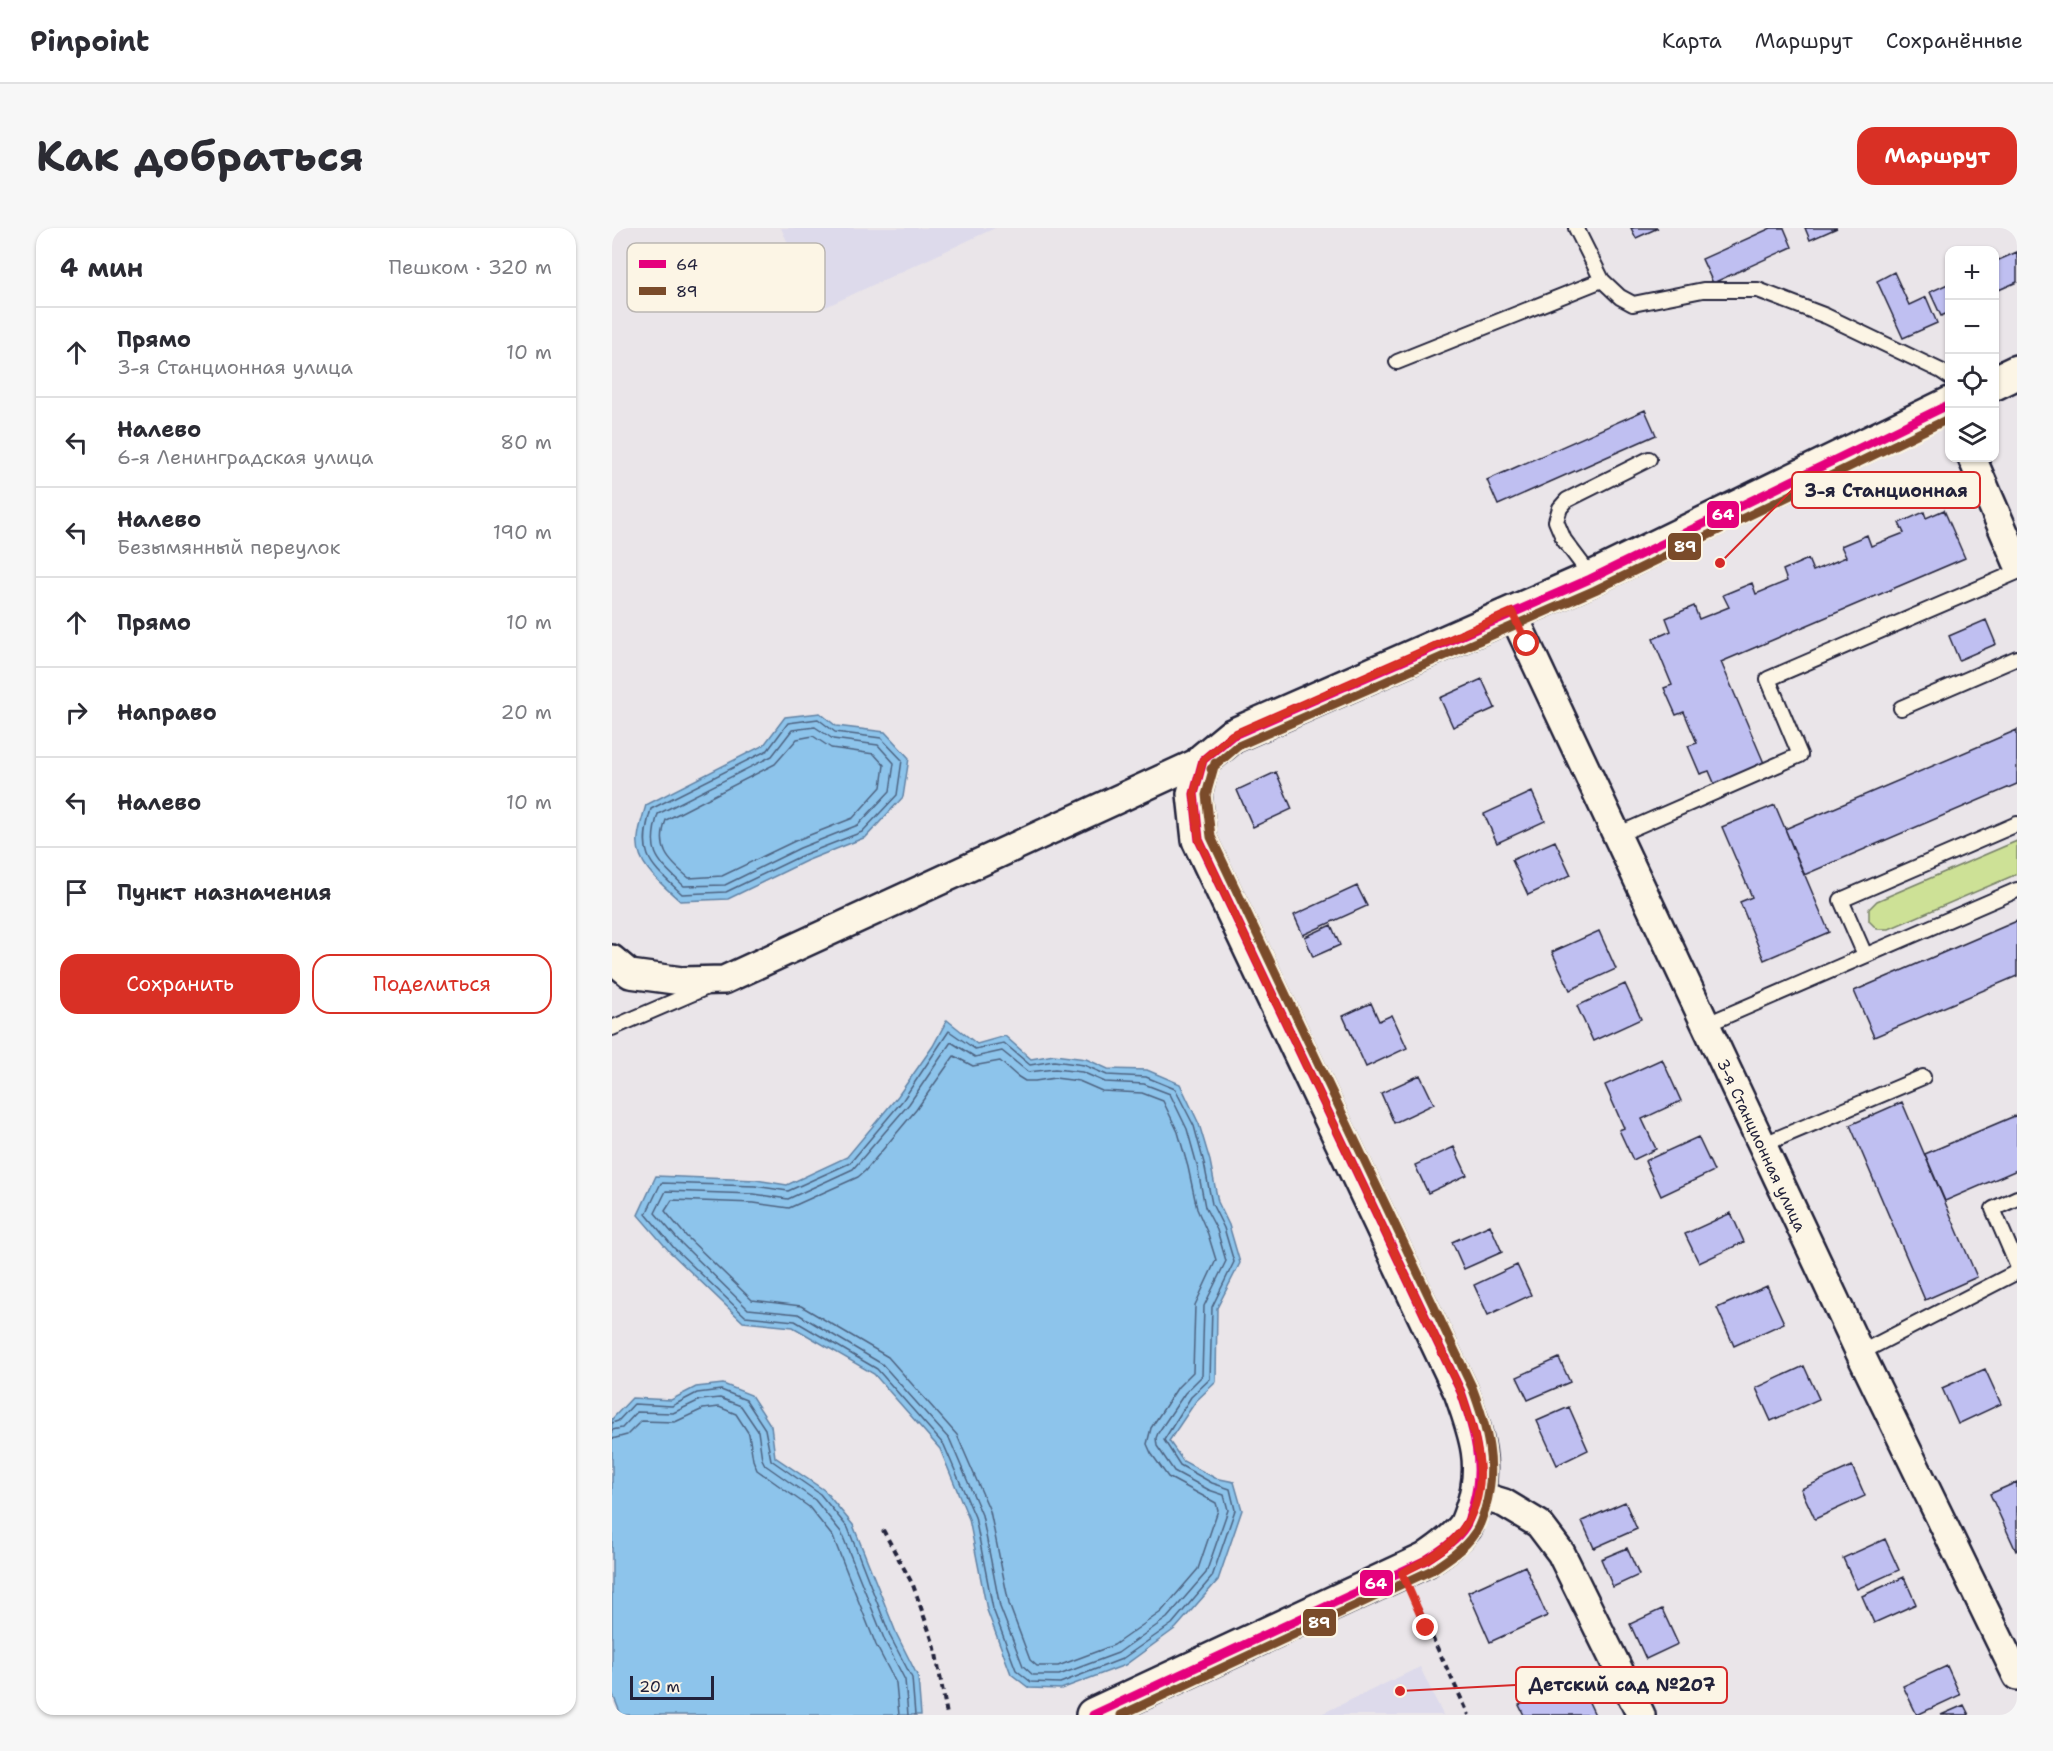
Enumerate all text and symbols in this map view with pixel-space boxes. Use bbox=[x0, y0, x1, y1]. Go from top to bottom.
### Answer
text: Pinpoint bbox=[30, 22, 149, 60]
text: Карта bbox=[1662, 27, 1722, 55]
text: Маршрут bbox=[1755, 27, 1853, 55]
text: Сохранённые bbox=[1886, 27, 2023, 55]
button: Маршрут bbox=[1857, 127, 2017, 185]
text: Как добраться bbox=[36, 128, 364, 184]
legend bbox=[627, 243, 825, 312]
map controls bbox=[1945, 246, 1999, 462]
button: + bbox=[1945, 246, 1999, 300]
text: 4 мин bbox=[60, 250, 143, 285]
text: Пешком · 320 m bbox=[389, 254, 552, 280]
text: 64 bbox=[676, 254, 698, 275]
text: 89 bbox=[676, 281, 698, 302]
button: − bbox=[1945, 300, 1999, 354]
text: Прямо bbox=[117, 325, 191, 354]
icon: ahead bbox=[60, 336, 93, 369]
text: 10 m bbox=[506, 339, 552, 365]
text: 3-я Станционная улица bbox=[117, 354, 353, 380]
button: locate bbox=[1945, 354, 1999, 408]
button: layers bbox=[1945, 408, 1999, 462]
text: Налево bbox=[117, 415, 201, 444]
icon: left bbox=[60, 426, 93, 459]
text: 80 m bbox=[500, 429, 552, 455]
text: 6-я Ленинградская улица bbox=[117, 444, 374, 470]
callout: 3-я Станционная bbox=[1792, 472, 1980, 508]
text: 3-я Станционная bbox=[1804, 479, 1968, 503]
line badge: 64 bbox=[1706, 500, 1740, 529]
text: 64 bbox=[1712, 504, 1734, 525]
text: Налево bbox=[117, 505, 201, 534]
icon: left bbox=[60, 516, 93, 549]
text: 190 m bbox=[493, 519, 552, 545]
line badge: 89 bbox=[1667, 532, 1702, 561]
text: Безымянный переулок bbox=[117, 534, 340, 560]
text: 89 bbox=[1674, 536, 1696, 557]
icon: ahead bbox=[60, 606, 93, 639]
text: Прямо bbox=[117, 608, 191, 637]
text: 10 m bbox=[506, 609, 552, 635]
route start bbox=[1513, 630, 1539, 656]
icon: right bbox=[60, 696, 93, 729]
text: Направо bbox=[117, 698, 217, 727]
text: 20 m bbox=[501, 699, 552, 725]
icon: left bbox=[60, 786, 93, 819]
text: Налево bbox=[117, 788, 201, 817]
text: 10 m bbox=[506, 789, 552, 815]
icon: arrive bbox=[60, 876, 93, 909]
text: Пункт назначения bbox=[117, 878, 331, 907]
button: Сохранить bbox=[60, 954, 300, 1014]
button: Поделиться bbox=[312, 954, 552, 1014]
street label: 3-я Станционная улица bbox=[1712, 1055, 1811, 1235]
line badge: 64 bbox=[1359, 1569, 1394, 1597]
text: 64 bbox=[1365, 1573, 1387, 1594]
line badge: 89 bbox=[1302, 1608, 1337, 1637]
text: 89 bbox=[1308, 1612, 1330, 1633]
route end bbox=[1412, 1614, 1438, 1640]
callout: Детский сад №207 bbox=[1516, 1667, 1727, 1703]
scale bar bbox=[630, 1673, 714, 1700]
text: Детский сад №207 bbox=[1529, 1673, 1716, 1697]
text: 20 m bbox=[639, 1676, 680, 1697]

